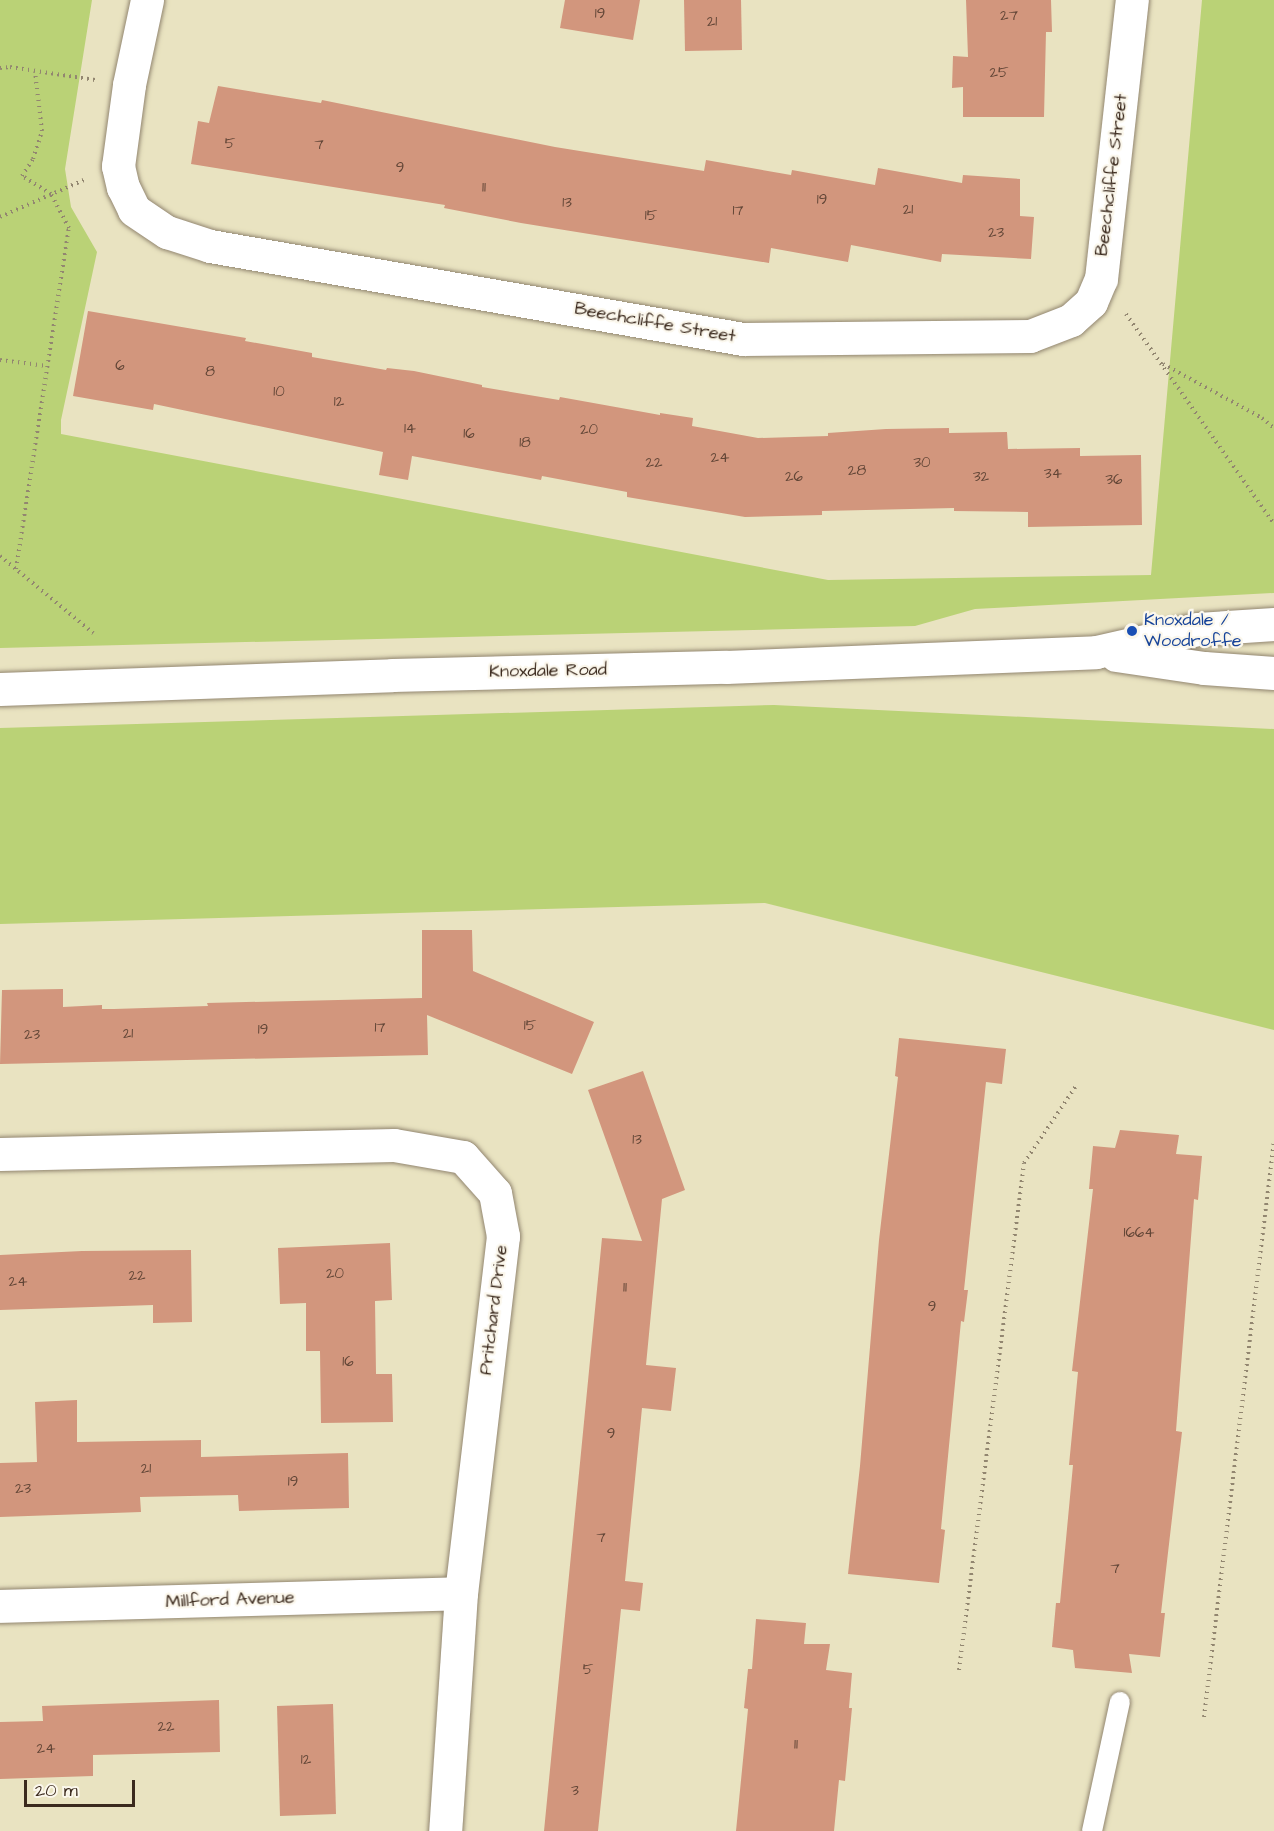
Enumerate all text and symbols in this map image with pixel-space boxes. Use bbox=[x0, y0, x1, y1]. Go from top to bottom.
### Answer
house number: 19 bbox=[595, 5, 605, 23]
house number: 27 bbox=[1000, 7, 1018, 25]
house number: 21 bbox=[707, 13, 717, 31]
house number: 25 bbox=[989, 64, 1009, 82]
street label: Beechcliffe Street bbox=[1091, 93, 1133, 257]
house number: 5 bbox=[225, 135, 235, 153]
house number: 7 bbox=[314, 136, 324, 154]
house number: 9 bbox=[396, 159, 404, 177]
house number: 11 bbox=[482, 179, 486, 197]
house number: 19 bbox=[817, 191, 827, 209]
house number: 13 bbox=[562, 194, 572, 212]
house number: 21 bbox=[903, 201, 913, 219]
house number: 17 bbox=[732, 202, 744, 220]
house number: 15 bbox=[645, 207, 657, 225]
house number: 23 bbox=[988, 224, 1004, 242]
street label: Beechcliffe Street bbox=[573, 298, 737, 348]
house number: 6 bbox=[115, 357, 125, 375]
house number: 8 bbox=[205, 363, 215, 381]
house number: 10 bbox=[273, 383, 285, 401]
house number: 12 bbox=[334, 393, 344, 411]
house number: 14 bbox=[404, 420, 416, 438]
house number: 20 bbox=[580, 421, 598, 439]
house number: 16 bbox=[463, 425, 475, 443]
house number: 18 bbox=[519, 434, 531, 452]
house number: 24 bbox=[711, 449, 729, 467]
house number: 22 bbox=[645, 454, 663, 472]
house number: 30 bbox=[913, 454, 931, 472]
house number: 28 bbox=[848, 462, 866, 480]
house number: 34 bbox=[1044, 465, 1062, 483]
house number: 26 bbox=[785, 468, 803, 486]
house number: 32 bbox=[973, 468, 989, 486]
house number: 36 bbox=[1105, 471, 1123, 489]
place label: Knoxdale / Woodroffe bbox=[1144, 610, 1242, 652]
marker: Knoxdale / Woodroffe bbox=[1125, 624, 1139, 638]
street label: Knoxdale Road bbox=[489, 659, 607, 683]
house number: 15 bbox=[524, 1017, 536, 1035]
house number: 17 bbox=[374, 1019, 386, 1037]
house number: 19 bbox=[258, 1021, 268, 1039]
house number: 21 bbox=[123, 1025, 133, 1043]
house number: 23 bbox=[24, 1026, 40, 1044]
house number: 13 bbox=[632, 1131, 642, 1149]
house number: 1664 bbox=[1124, 1224, 1154, 1242]
street label: Pritchard Drive bbox=[475, 1244, 513, 1376]
house number: 20 bbox=[326, 1265, 344, 1283]
house number: 22 bbox=[128, 1267, 146, 1285]
house number: 24 bbox=[9, 1273, 27, 1291]
house number: 11 bbox=[623, 1279, 627, 1297]
house number: 9 bbox=[928, 1298, 936, 1316]
house number: 16 bbox=[342, 1353, 354, 1371]
house number: 9 bbox=[607, 1425, 615, 1443]
house number: 21 bbox=[141, 1460, 151, 1478]
house number: 19 bbox=[288, 1473, 298, 1491]
house number: 23 bbox=[15, 1480, 31, 1498]
house number: 7 bbox=[596, 1529, 606, 1547]
house number: 7 bbox=[1110, 1560, 1120, 1578]
street label: Millford Avenue bbox=[165, 1587, 295, 1613]
house number: 5 bbox=[583, 1661, 593, 1679]
house number: 22 bbox=[157, 1718, 175, 1736]
house number: 11 bbox=[794, 1736, 798, 1754]
house number: 24 bbox=[37, 1740, 55, 1758]
house number: 12 bbox=[301, 1751, 311, 1769]
scale bar bbox=[27, 1768, 138, 1806]
text: 20 m bbox=[35, 1778, 78, 1803]
house number: 3 bbox=[571, 1782, 579, 1800]

